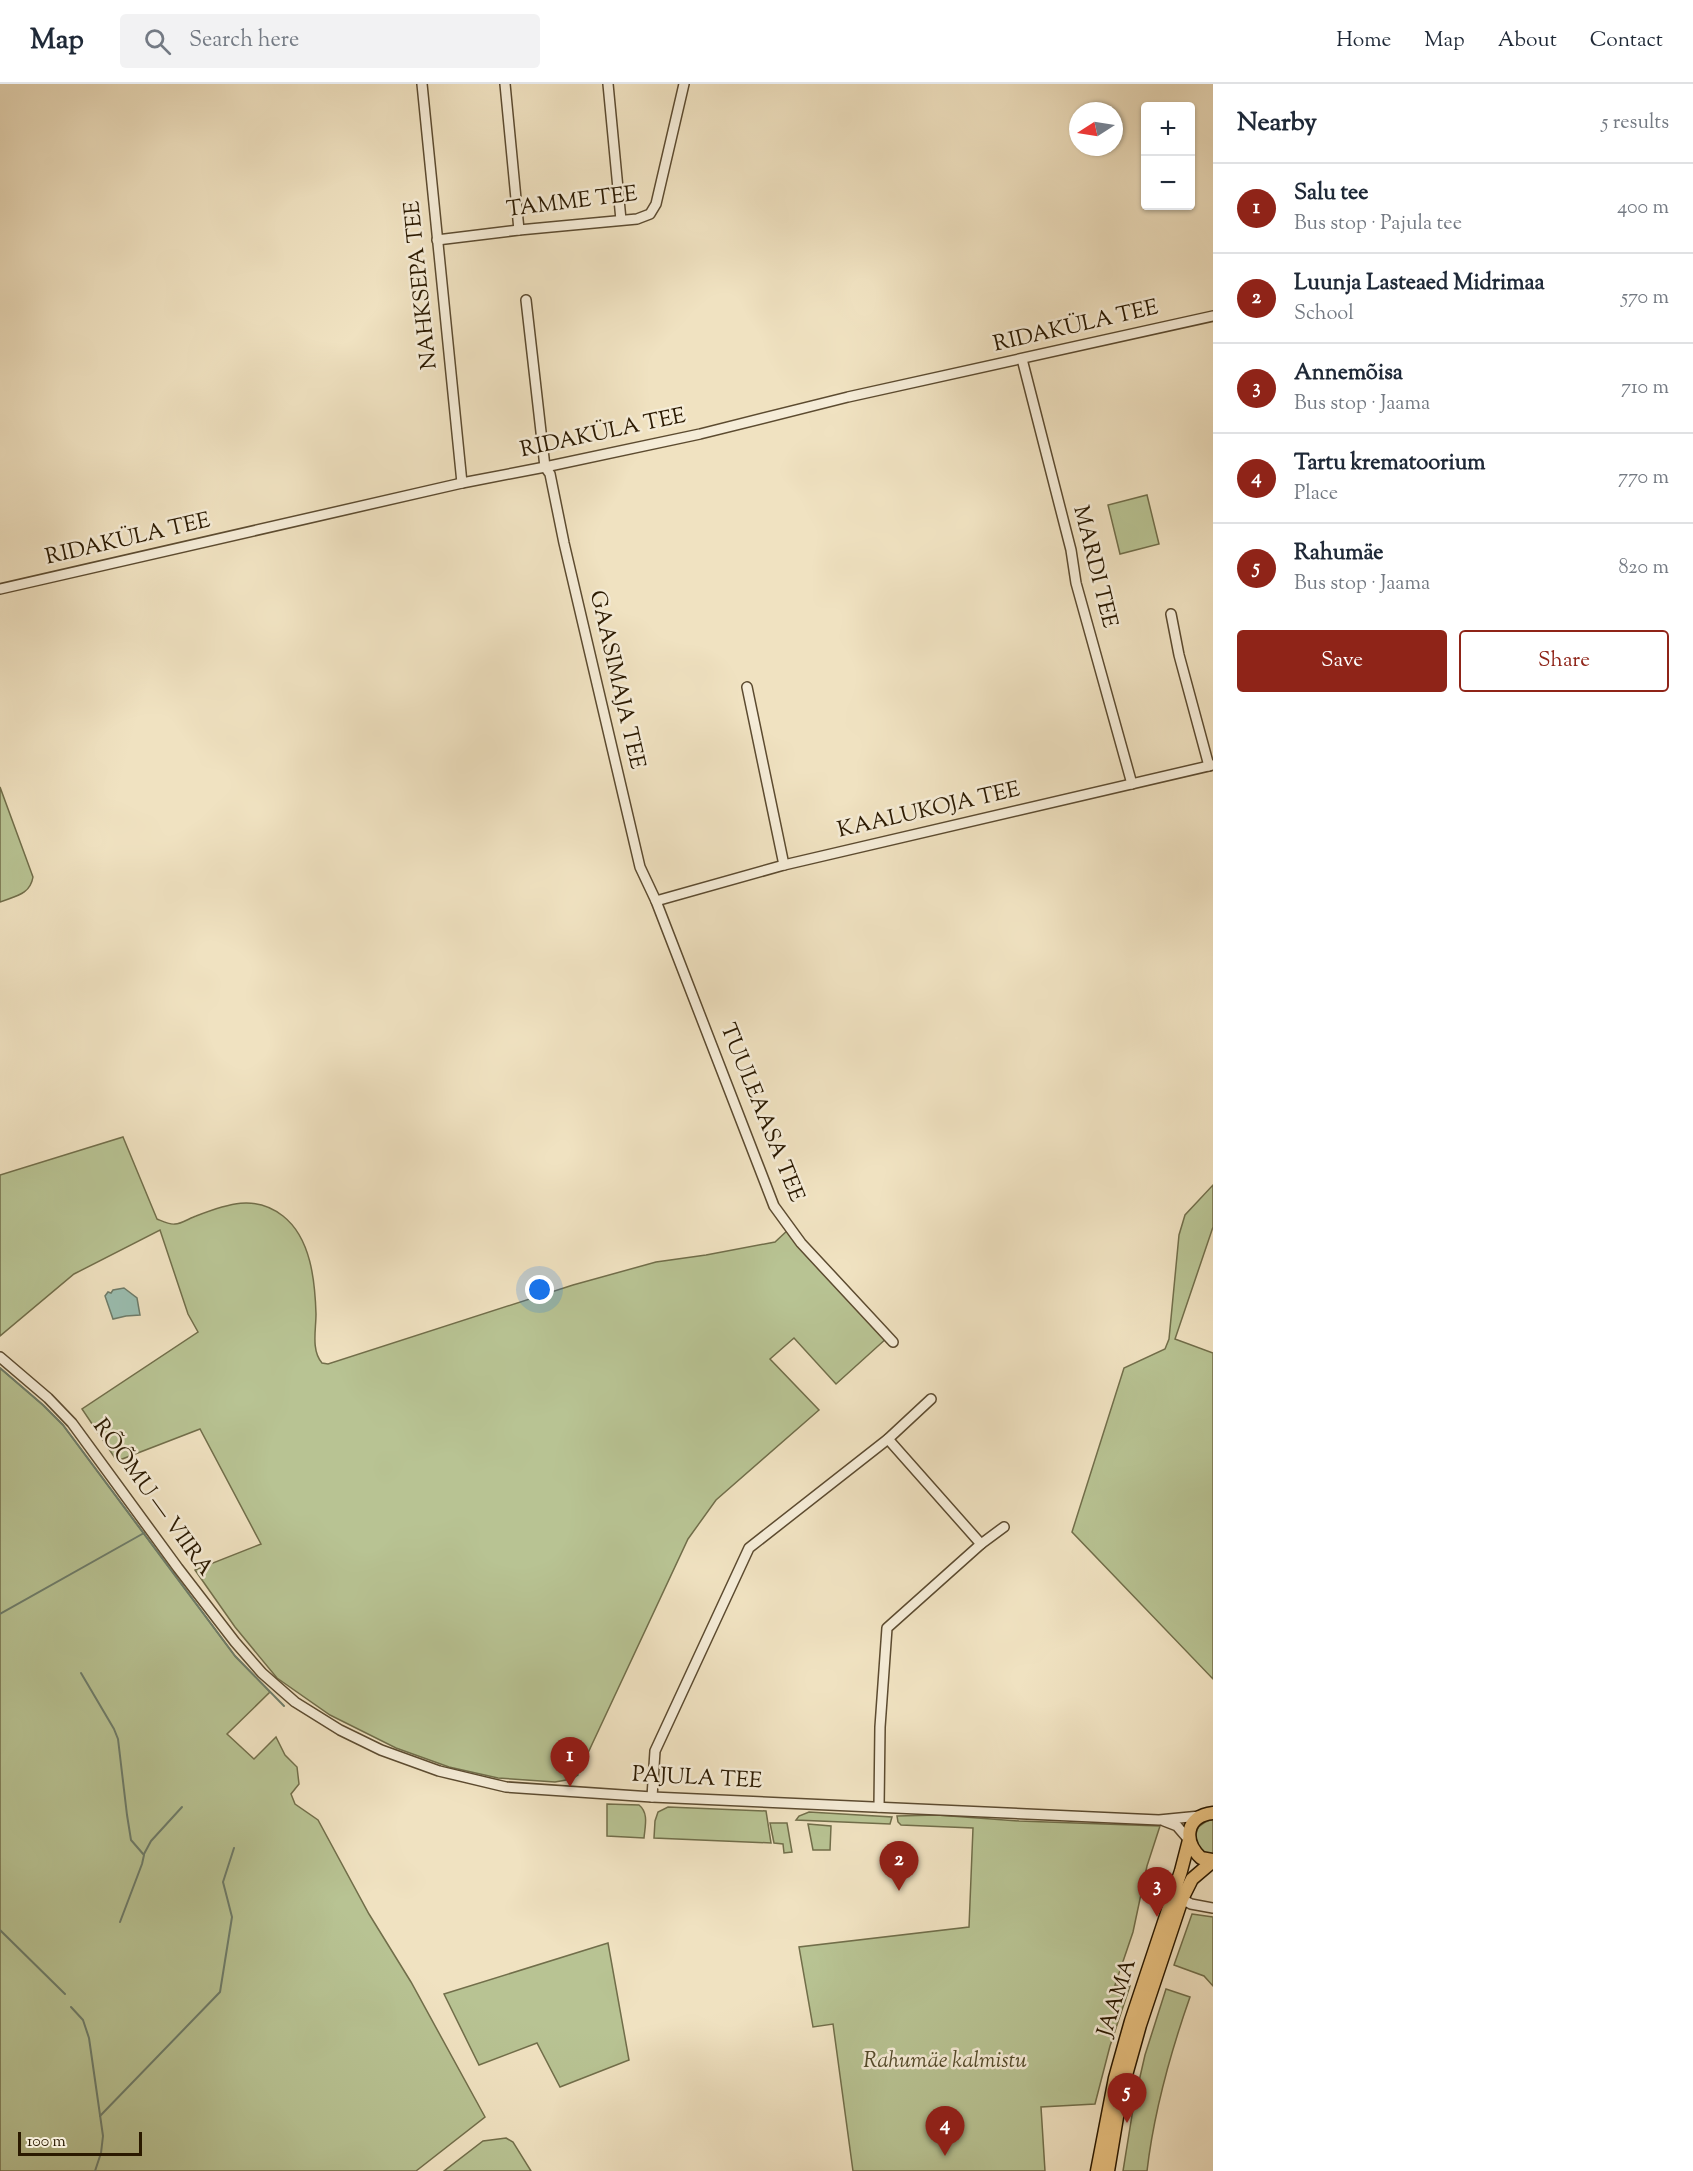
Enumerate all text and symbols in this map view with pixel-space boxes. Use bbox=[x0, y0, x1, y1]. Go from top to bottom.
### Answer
search box bbox=[120, 14, 540, 68]
text: Map bbox=[30, 21, 84, 61]
icon: search bbox=[141, 25, 174, 58]
text: Search here bbox=[189, 25, 299, 57]
text: Home bbox=[1336, 26, 1391, 56]
text: Map bbox=[1424, 26, 1465, 56]
text: About bbox=[1498, 26, 1557, 56]
text: Contact bbox=[1590, 26, 1663, 56]
north arrow bbox=[1069, 102, 1123, 156]
map controls bbox=[1141, 102, 1195, 210]
button: + bbox=[1141, 102, 1195, 156]
text: Nearby bbox=[1237, 105, 1317, 142]
text: 5 results bbox=[1602, 109, 1669, 138]
button: − bbox=[1141, 156, 1195, 210]
text: Salu tee bbox=[1294, 178, 1369, 210]
street label: TAMME TEE bbox=[505, 179, 639, 227]
text: 1 bbox=[1253, 194, 1260, 223]
text: 400 m bbox=[1617, 194, 1669, 223]
street label: NAHKSEPA TEE bbox=[397, 199, 447, 371]
text: Bus stop · Pajula tee bbox=[1294, 210, 1462, 239]
text: Luunja Lasteaed Midrimaa bbox=[1294, 268, 1545, 300]
text: 2 bbox=[1252, 284, 1261, 313]
text: 570 m bbox=[1621, 284, 1669, 313]
street label: RIDAKÜLA TEE bbox=[990, 291, 1162, 362]
text: School bbox=[1294, 300, 1354, 329]
text: Annemõisa bbox=[1294, 358, 1403, 390]
text: 3 bbox=[1252, 374, 1261, 403]
text: 710 m bbox=[1621, 374, 1669, 403]
text: Bus stop · Jaama bbox=[1294, 390, 1430, 419]
street label: RIDAKÜLA TEE bbox=[517, 400, 689, 467]
text: Tartu krematoorium bbox=[1294, 448, 1486, 480]
text: 4 bbox=[1251, 464, 1262, 493]
text: 770 m bbox=[1618, 464, 1669, 493]
text: Place bbox=[1294, 480, 1338, 509]
street label: MARDI TEE bbox=[1063, 502, 1125, 632]
street label: RIDAKÜLA TEE bbox=[42, 504, 214, 575]
text: Rahumäe bbox=[1294, 538, 1384, 570]
text: 5 bbox=[1253, 554, 1260, 583]
text: 820 m bbox=[1618, 554, 1669, 583]
text: Bus stop · Jaama bbox=[1294, 570, 1430, 599]
street label: GAASIMAJA TEE bbox=[580, 588, 652, 772]
button: Save bbox=[1237, 630, 1447, 692]
button: Share bbox=[1459, 630, 1669, 692]
street label: KAALUKOJA TEE bbox=[835, 774, 1023, 848]
street label: TUULEAASA TEE bbox=[711, 1019, 811, 1207]
your location bbox=[525, 1275, 554, 1304]
street label: RÕÕMU — VIIRA bbox=[84, 1412, 221, 1583]
pin: 1 bbox=[550, 1738, 590, 1787]
street label: PAJULA TEE bbox=[631, 1760, 763, 1798]
pin: 2 bbox=[880, 1842, 918, 1891]
pin: 3 bbox=[1138, 1868, 1176, 1917]
street label: JAAMA bbox=[1090, 1955, 1146, 2042]
park label: Rahumäe kalmistu bbox=[863, 2046, 1027, 2078]
pin: 5 bbox=[1108, 2074, 1146, 2123]
pin: 4 bbox=[926, 2106, 964, 2156]
scale bar bbox=[18, 2129, 142, 2156]
text: 100 m bbox=[27, 2131, 66, 2154]

